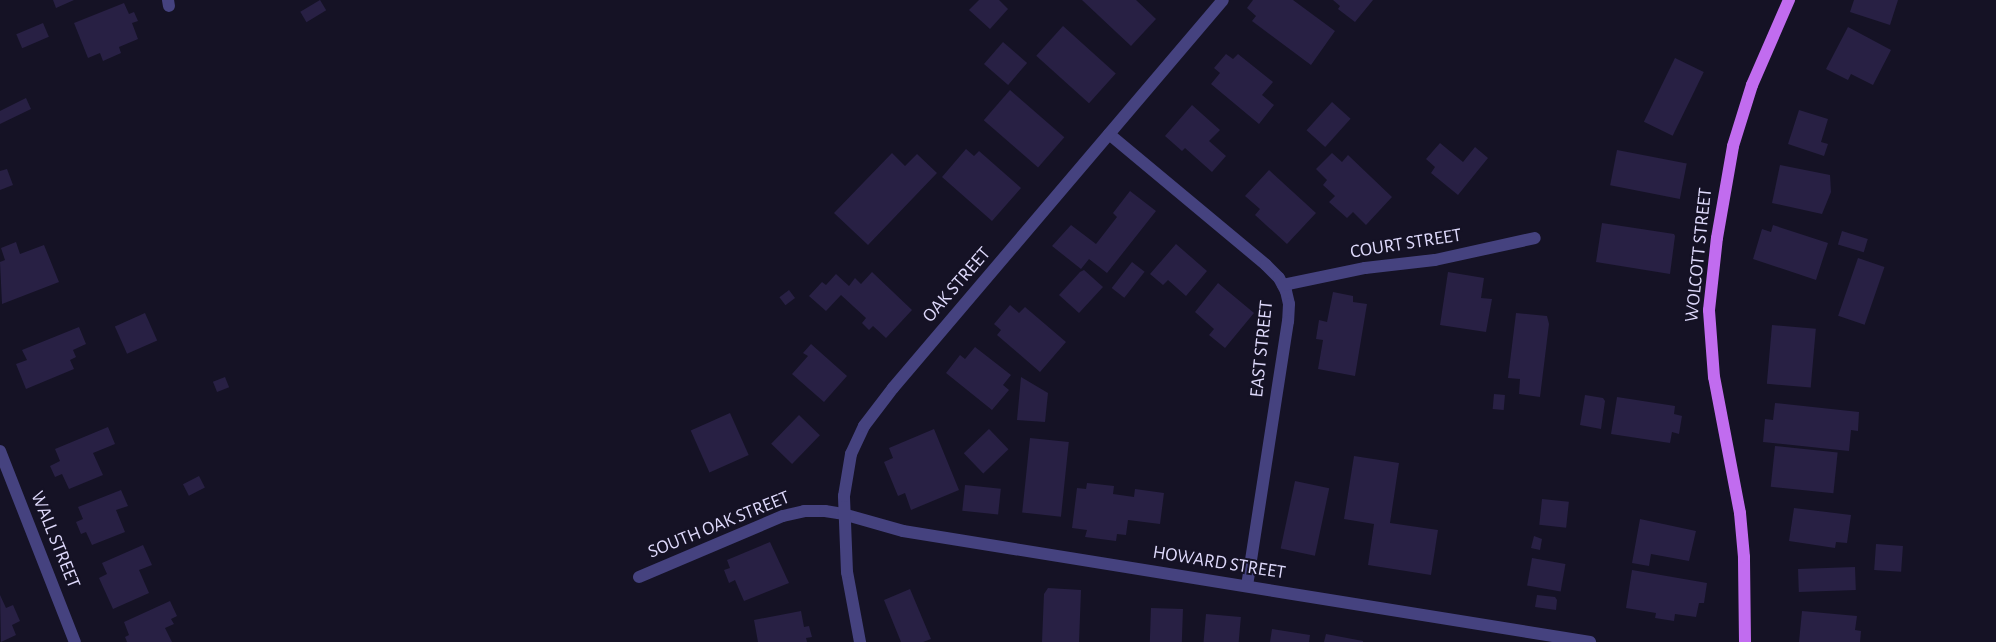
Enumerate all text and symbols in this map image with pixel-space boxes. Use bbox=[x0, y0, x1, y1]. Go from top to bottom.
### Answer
street label: WOLCOTT STREET bbox=[1681, 187, 1717, 323]
street label: COURT STREET bbox=[1349, 224, 1463, 264]
street label: OAK STREET bbox=[918, 243, 996, 327]
street label: EAST STREET bbox=[1246, 299, 1278, 399]
street label: SOUTH OAK STREET bbox=[645, 486, 793, 564]
street label: WALL STREET bbox=[25, 488, 85, 592]
street label: HOWARD STREET bbox=[1151, 541, 1287, 585]

